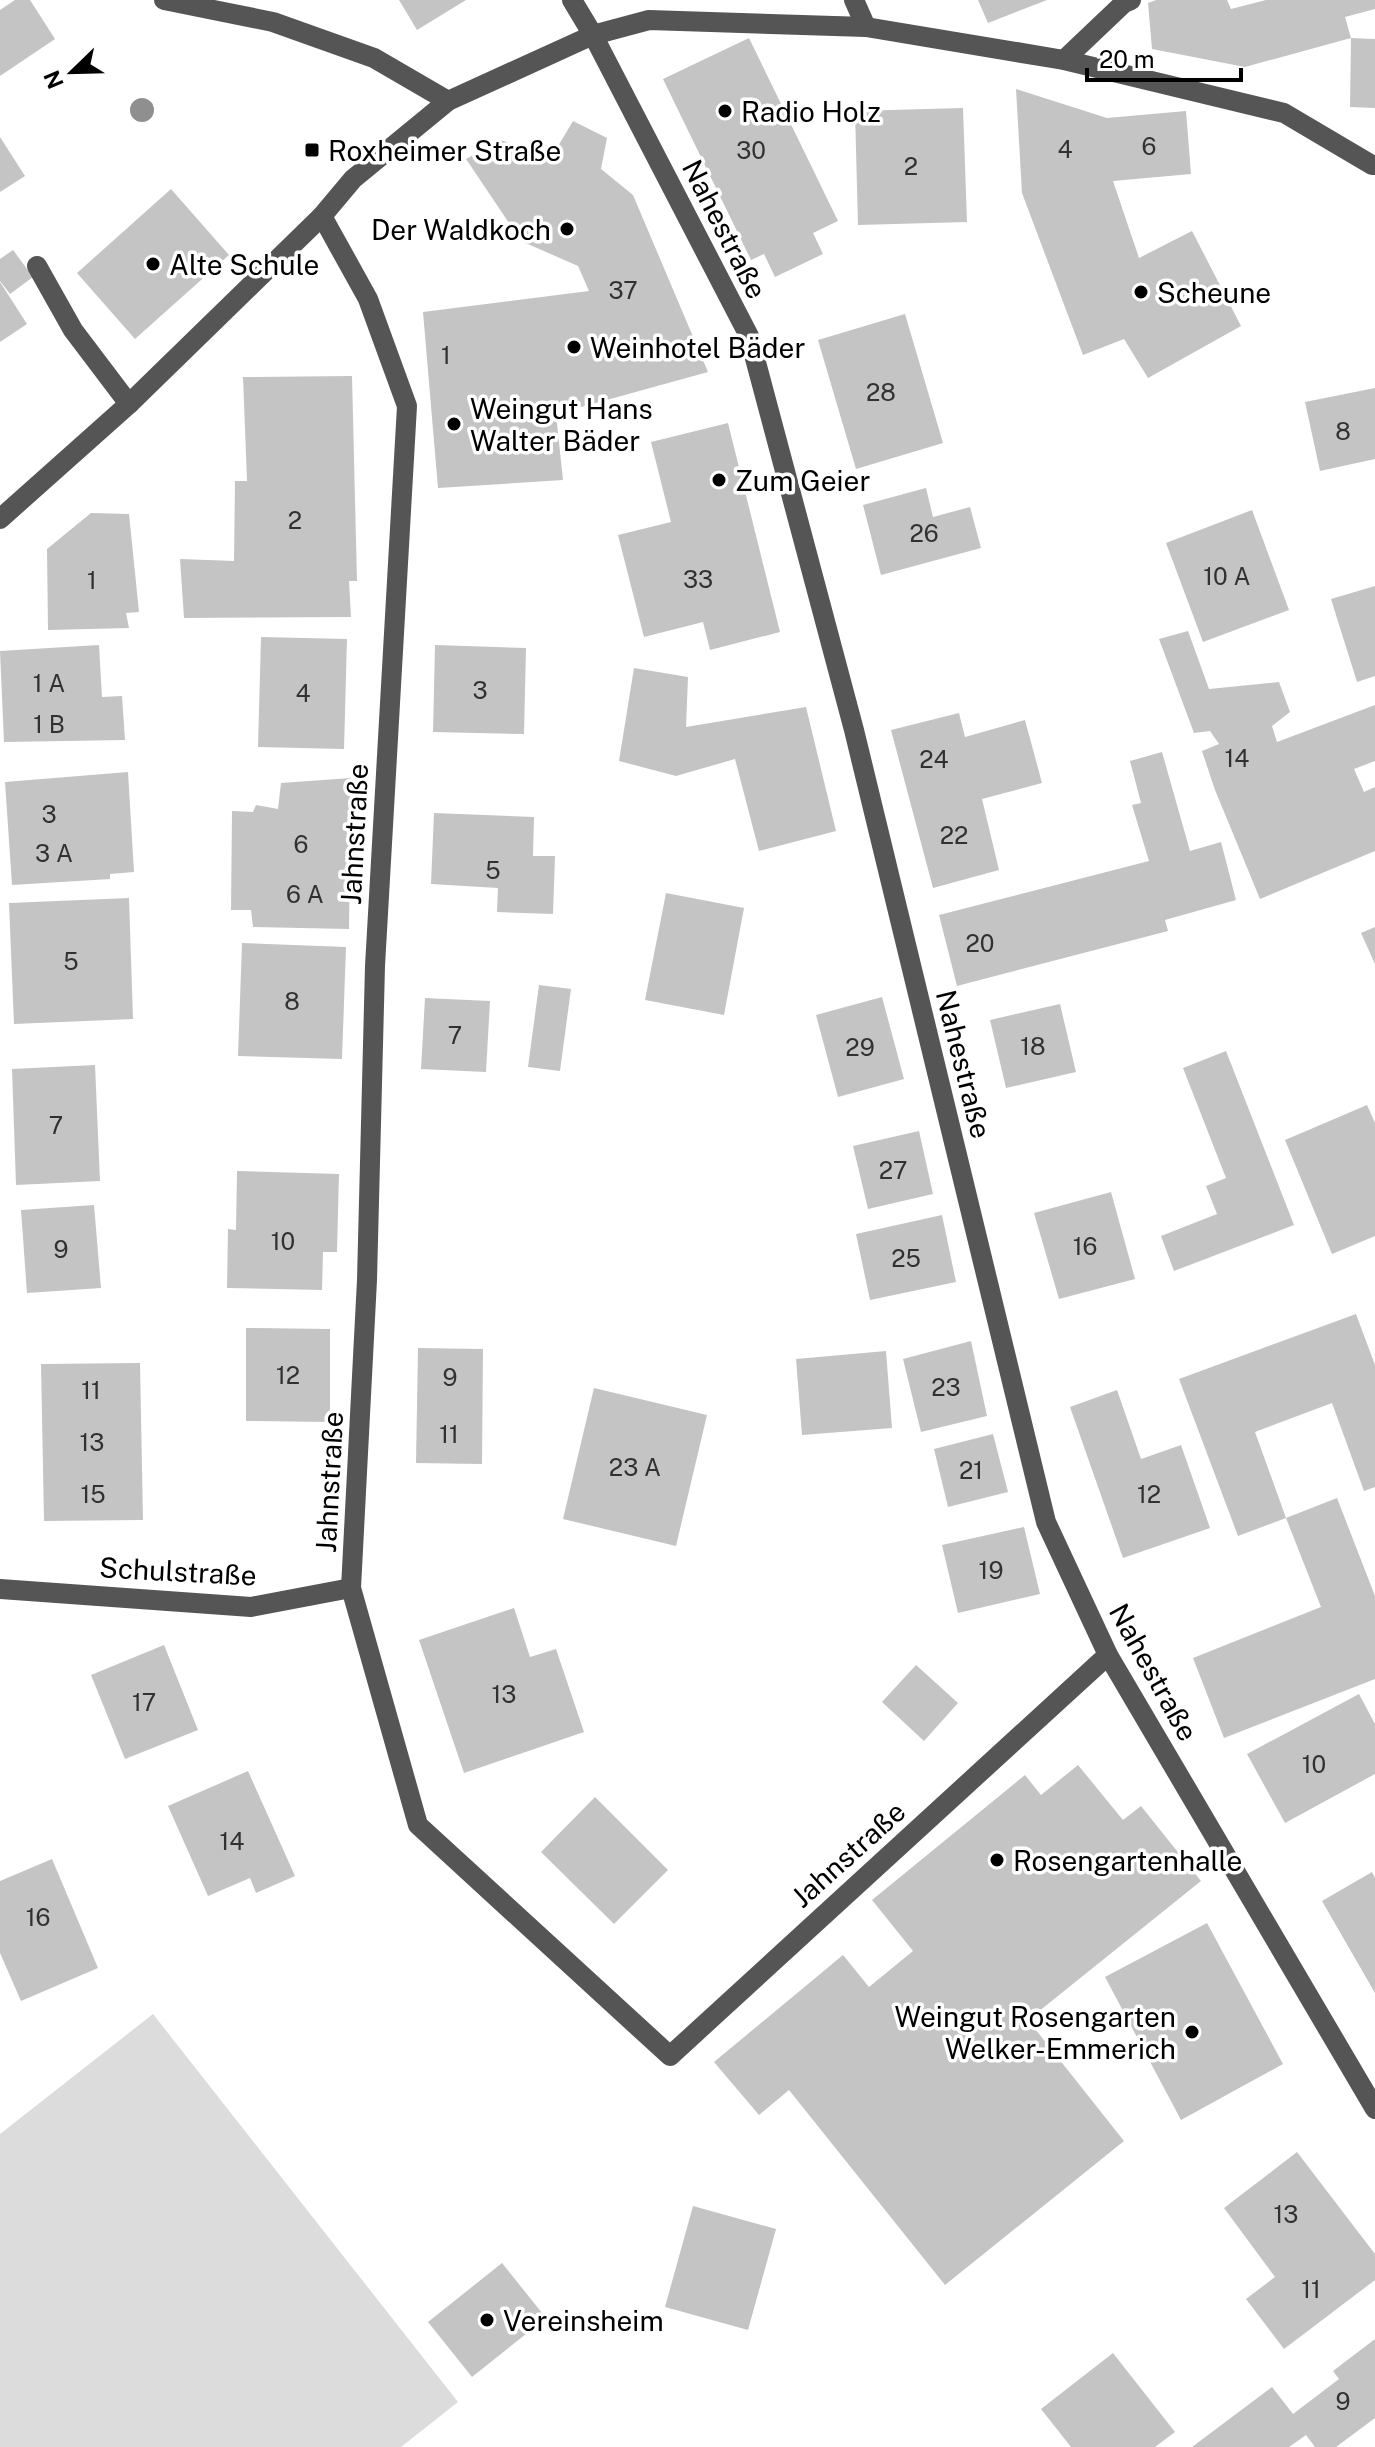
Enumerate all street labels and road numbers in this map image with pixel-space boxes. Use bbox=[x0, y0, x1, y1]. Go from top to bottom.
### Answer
street label: Nahestraße bbox=[676, 154, 774, 304]
street label: Jahnstraße bbox=[334, 762, 374, 906]
street label: Nahestraße bbox=[930, 987, 998, 1141]
street label: Jahnstraße bbox=[309, 1410, 349, 1554]
street label: Schulstraße bbox=[99, 1550, 257, 1592]
street label: Nahestraße bbox=[1103, 1598, 1205, 1746]
street label: Jahnstraße bbox=[784, 1794, 912, 1914]

